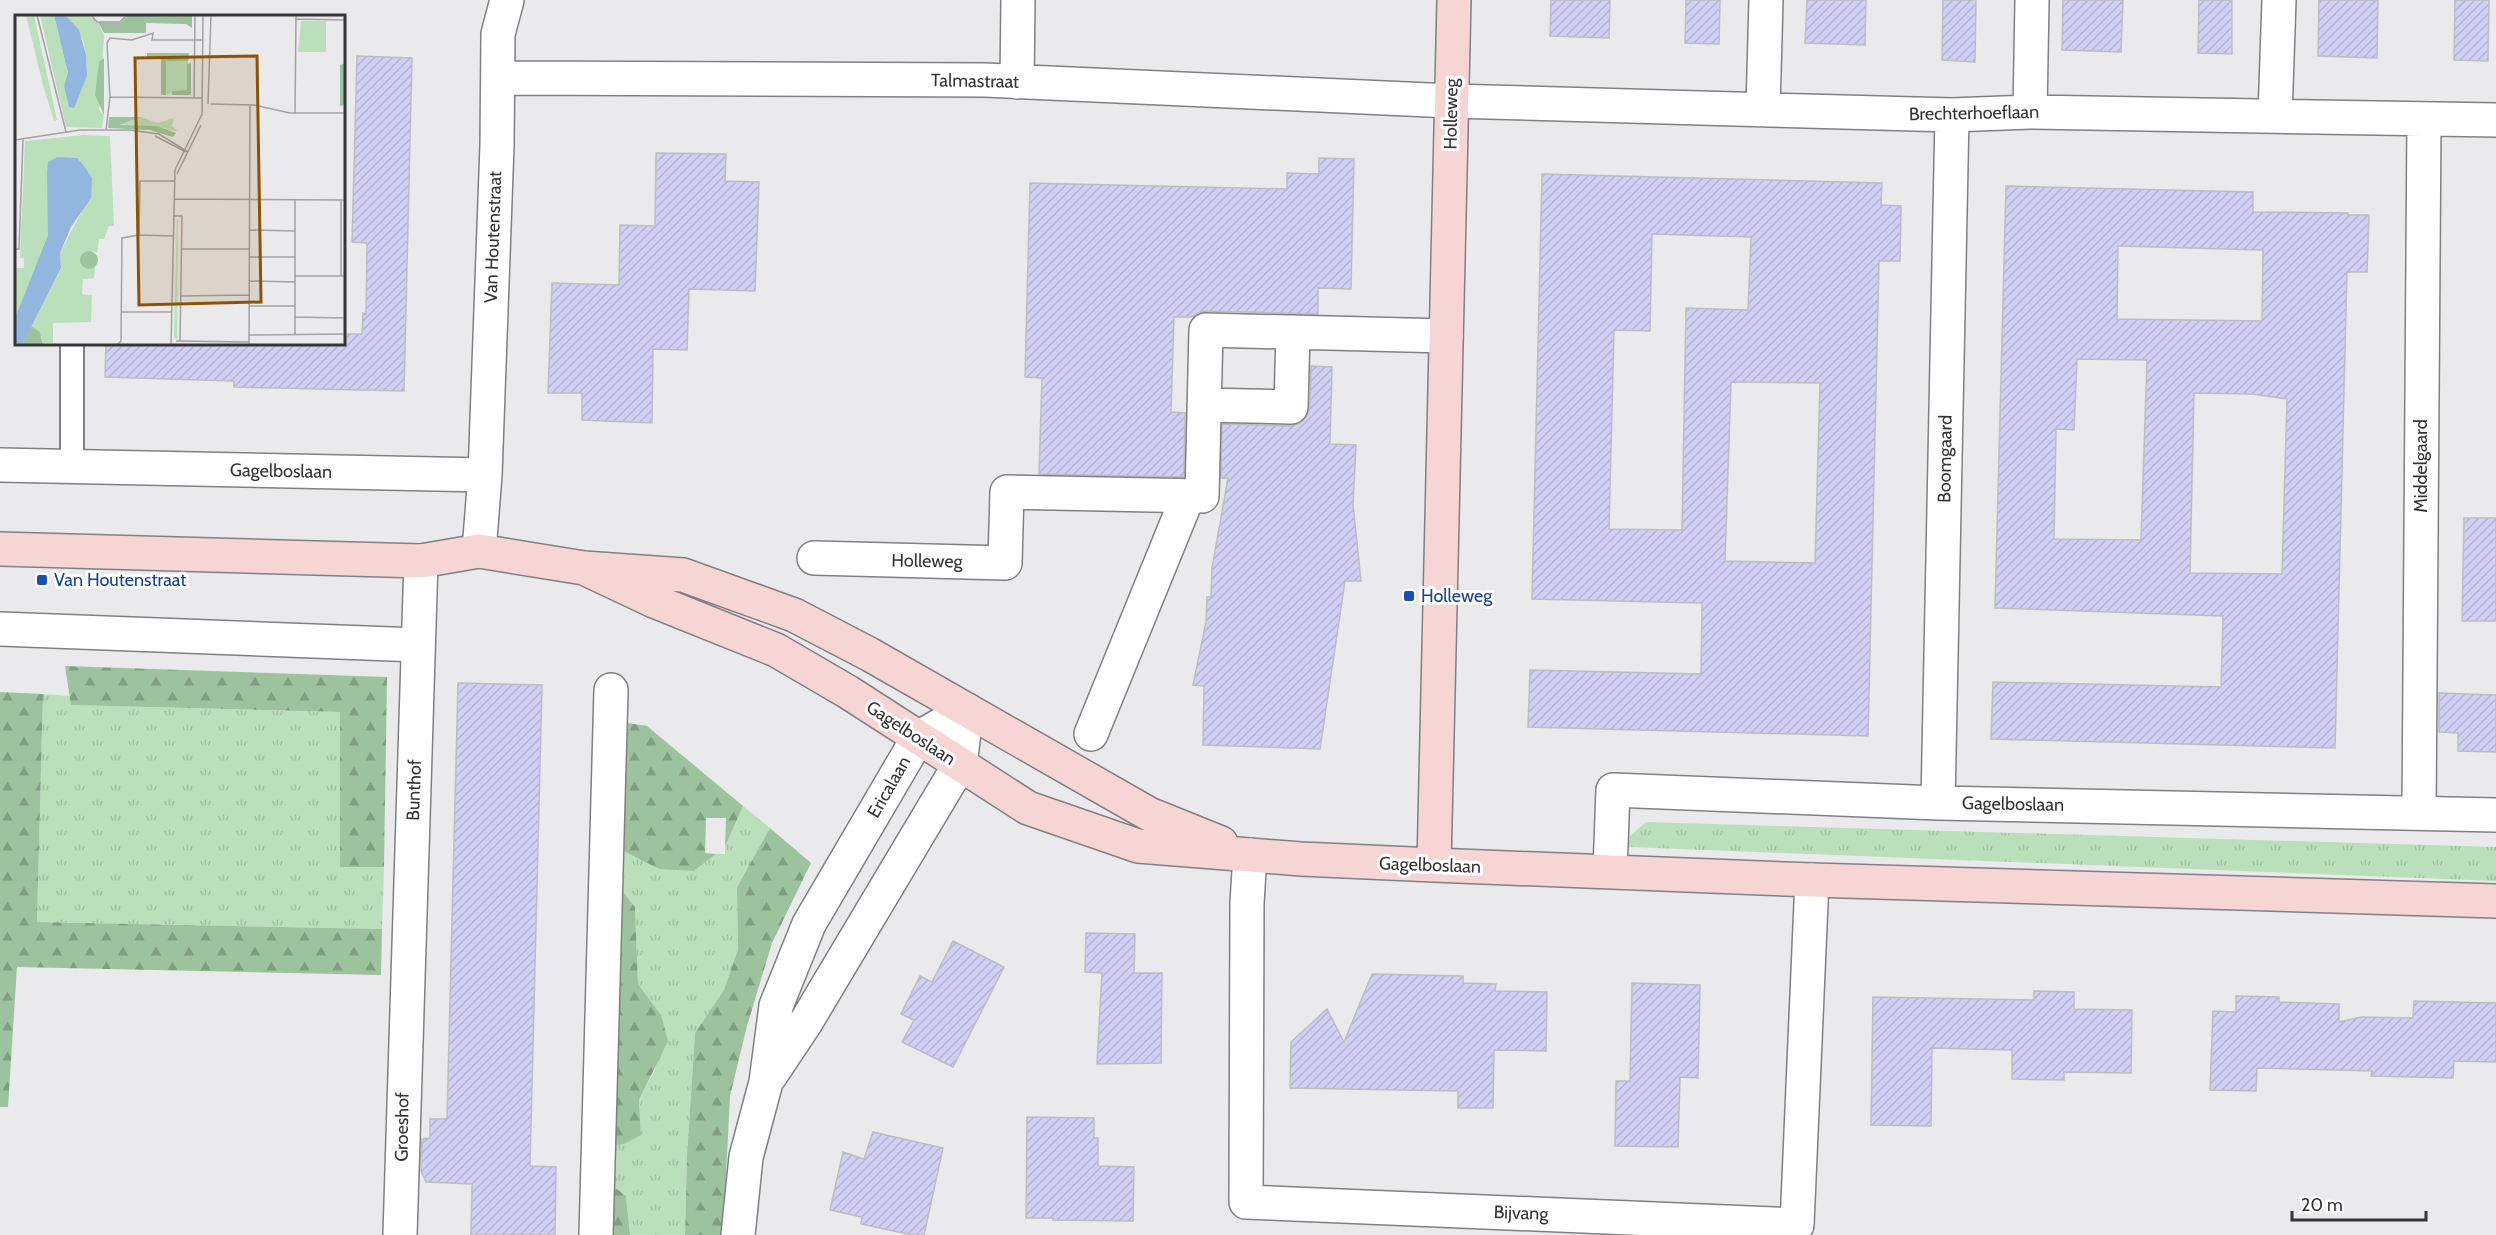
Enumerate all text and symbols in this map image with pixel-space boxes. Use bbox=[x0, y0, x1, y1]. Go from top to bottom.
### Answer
inset map bbox=[15, 15, 345, 345]
street label: Talmastraat bbox=[931, 69, 1019, 93]
street label: Holleweg bbox=[1439, 77, 1463, 150]
street label: Brechterhoeflaan bbox=[1909, 101, 2039, 125]
street label: Van Houtenstraat bbox=[480, 170, 506, 304]
street label: Boomgaard bbox=[1933, 415, 1957, 503]
street label: Middelgaard bbox=[2410, 419, 2432, 513]
street label: Gagelboslaan bbox=[230, 459, 332, 483]
street label: Holleweg bbox=[891, 549, 964, 573]
place label: Van Houtenstraat bbox=[54, 569, 186, 591]
marker: Van Houtenstraat bbox=[35, 573, 49, 587]
place label: Holleweg bbox=[1421, 585, 1493, 607]
marker: Holleweg bbox=[1402, 589, 1416, 603]
street label: Gagelboslaan bbox=[862, 696, 960, 770]
street label: Ericalaan bbox=[863, 752, 915, 822]
street label: Bunthof bbox=[402, 759, 426, 821]
street label: Gagelboslaan bbox=[1962, 792, 2064, 816]
street label: Gagelboslaan bbox=[1379, 852, 1481, 878]
street label: Groeshof bbox=[390, 1092, 414, 1162]
scale bar bbox=[2292, 1184, 2426, 1222]
text: 20 m bbox=[2301, 1194, 2343, 1216]
street label: Bijvang bbox=[1493, 1201, 1550, 1225]

